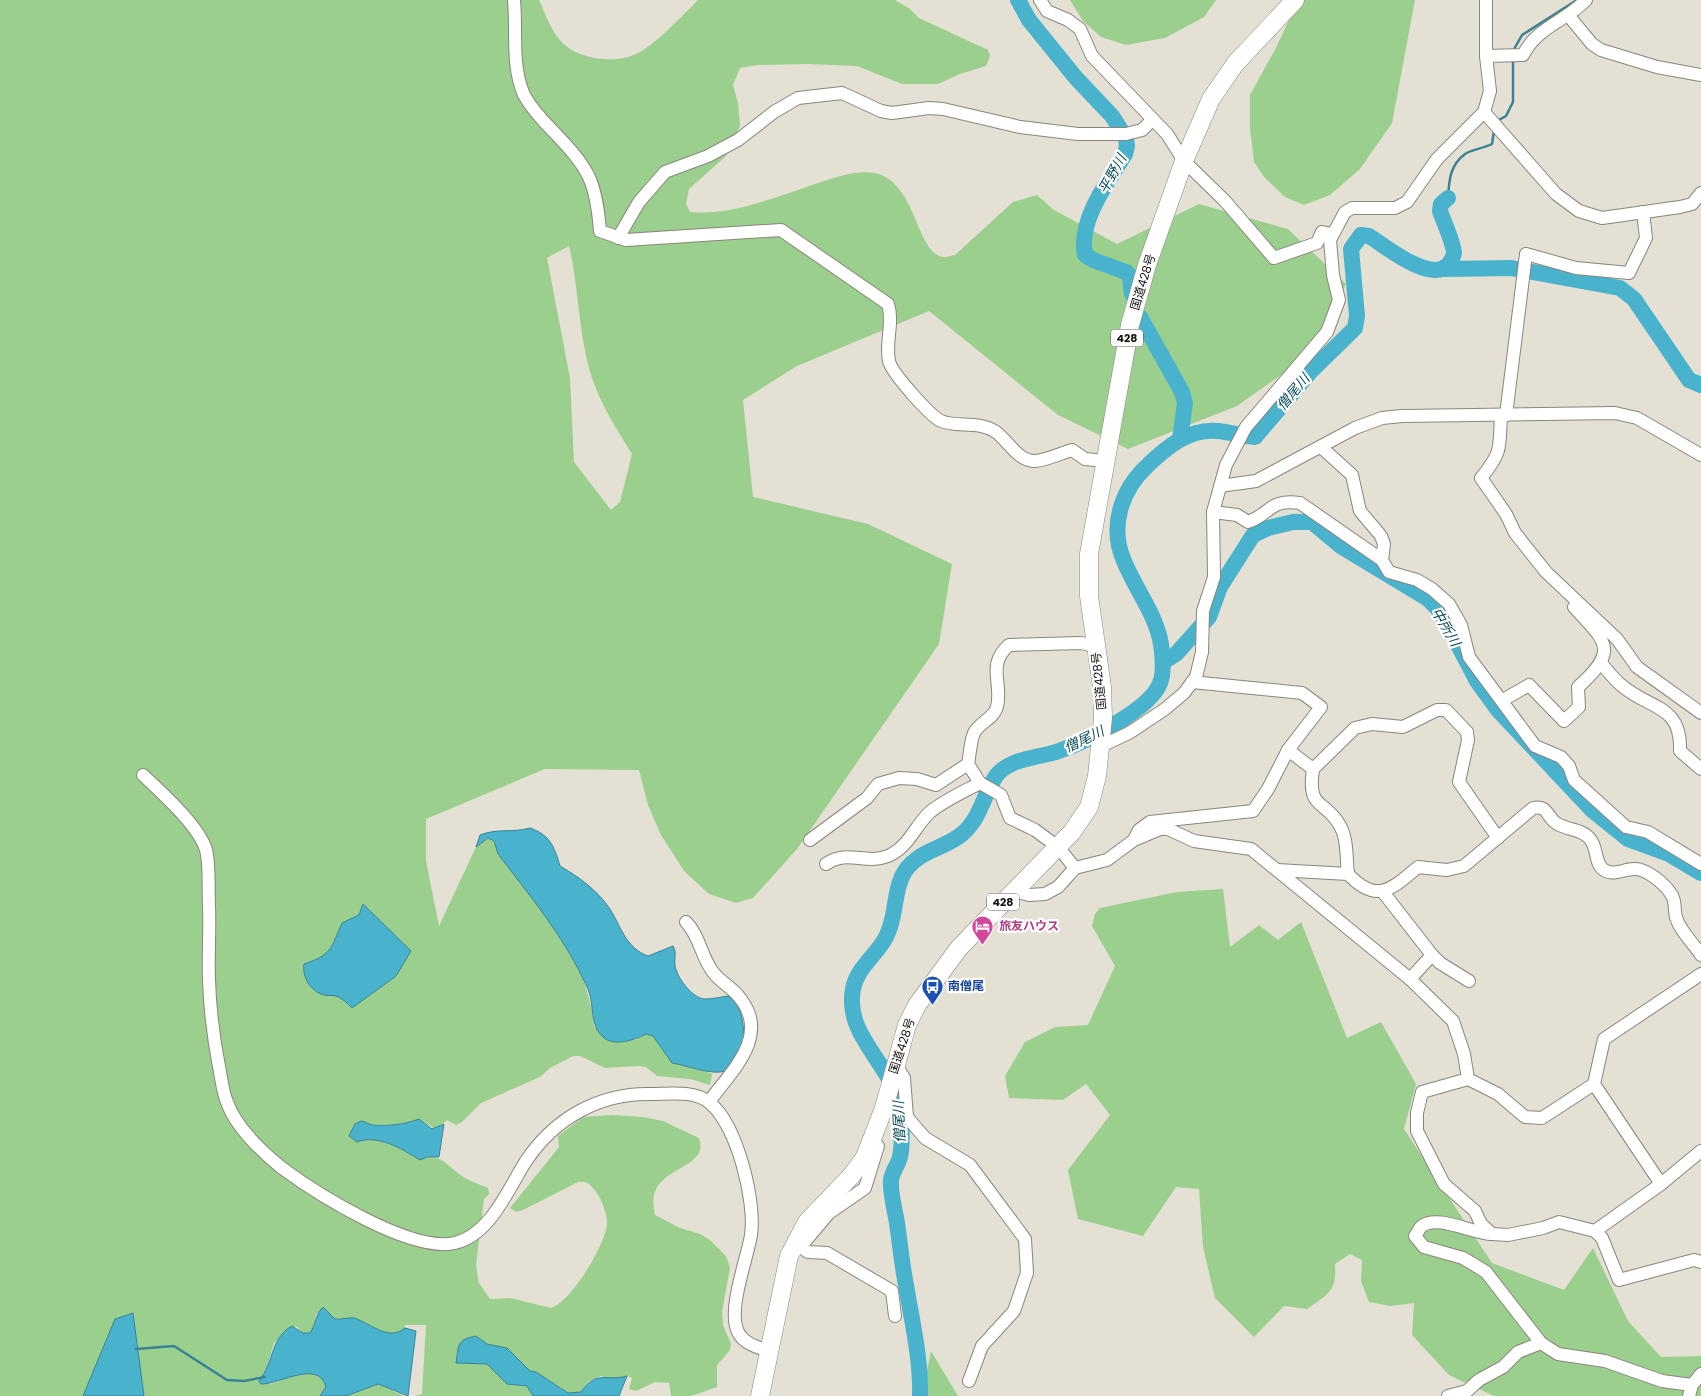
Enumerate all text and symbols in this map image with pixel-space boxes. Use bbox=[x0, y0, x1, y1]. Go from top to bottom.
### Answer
water label: 平野川 bbox=[1093, 149, 1132, 197]
street label: 国道428号 bbox=[1126, 252, 1159, 312]
road number: 428 bbox=[1111, 329, 1143, 346]
water label: 僧尾川 bbox=[1272, 368, 1315, 415]
water label: 中所川 bbox=[1427, 604, 1466, 652]
street label: 国道428号 bbox=[1087, 651, 1110, 711]
water label: 僧尾川 bbox=[1061, 720, 1109, 757]
road number: 428 bbox=[987, 894, 1019, 910]
hotel icon: 旅友ハウス bbox=[971, 914, 995, 945]
place label: 旅友ハウス bbox=[999, 917, 1059, 934]
bus stop icon: 南僧尾 bbox=[920, 974, 944, 1005]
place label: 南僧尾 bbox=[948, 977, 984, 994]
street label: 国道428号 bbox=[884, 1016, 919, 1076]
water label: 僧尾川 bbox=[888, 1099, 910, 1143]

